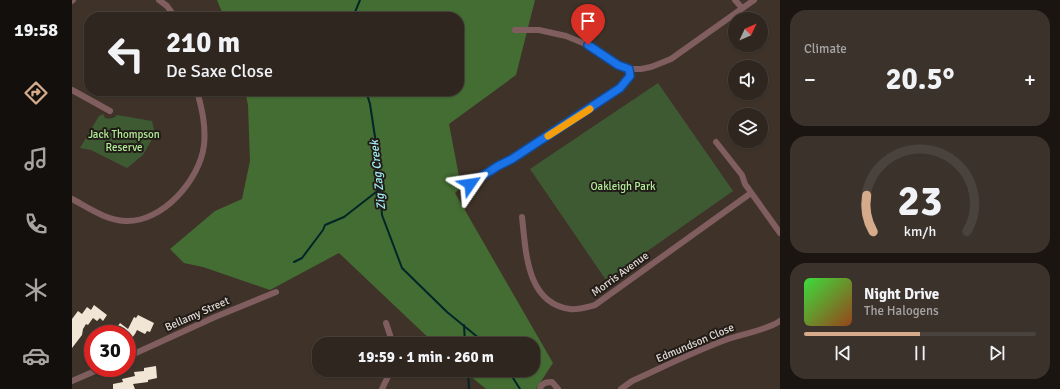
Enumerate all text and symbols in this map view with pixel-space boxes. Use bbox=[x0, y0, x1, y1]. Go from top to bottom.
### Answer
pin bbox=[571, 4, 605, 45]
icon: arrive bbox=[577, 10, 599, 32]
north arrow bbox=[728, 12, 768, 52]
map controls bbox=[728, 12, 768, 148]
text: 19:58 bbox=[14, 19, 58, 41]
text: 210 m bbox=[166, 26, 240, 60]
icon: left bbox=[100, 28, 152, 80]
text: Climate bbox=[804, 41, 847, 57]
text: De Saxe Close bbox=[166, 60, 273, 82]
button: sound bbox=[728, 60, 768, 100]
text: 20.5° bbox=[885, 61, 955, 98]
text: − bbox=[804, 66, 816, 93]
text: + bbox=[1024, 66, 1036, 93]
icon: directions bbox=[22, 79, 50, 107]
button: layers bbox=[728, 108, 768, 148]
park label: Jack Thompson Reserve bbox=[88, 128, 160, 154]
water label: Zig Zag Creek bbox=[367, 138, 389, 211]
icon: music bbox=[22, 145, 50, 173]
position arrow bbox=[449, 163, 491, 205]
text: 23 bbox=[898, 176, 942, 227]
park label: Oakleigh Park bbox=[591, 180, 656, 193]
icon: phone bbox=[22, 210, 50, 238]
text: km/h bbox=[904, 223, 936, 240]
street label: Morris Avenue bbox=[589, 249, 651, 299]
icon: climate bbox=[22, 276, 50, 304]
text: Night Drive bbox=[864, 285, 939, 303]
street label: Bellamy Street bbox=[163, 294, 231, 334]
text: The Halogens bbox=[864, 303, 939, 319]
street label: Edmundson Close bbox=[654, 321, 736, 365]
speed limit sign: 30 bbox=[84, 325, 136, 377]
icon: car bbox=[22, 342, 50, 370]
icon: previous bbox=[832, 342, 854, 364]
icon: pause bbox=[909, 342, 931, 364]
icon: next bbox=[986, 342, 1008, 364]
text: 19:59 · 1 min · 260 m bbox=[358, 348, 494, 366]

